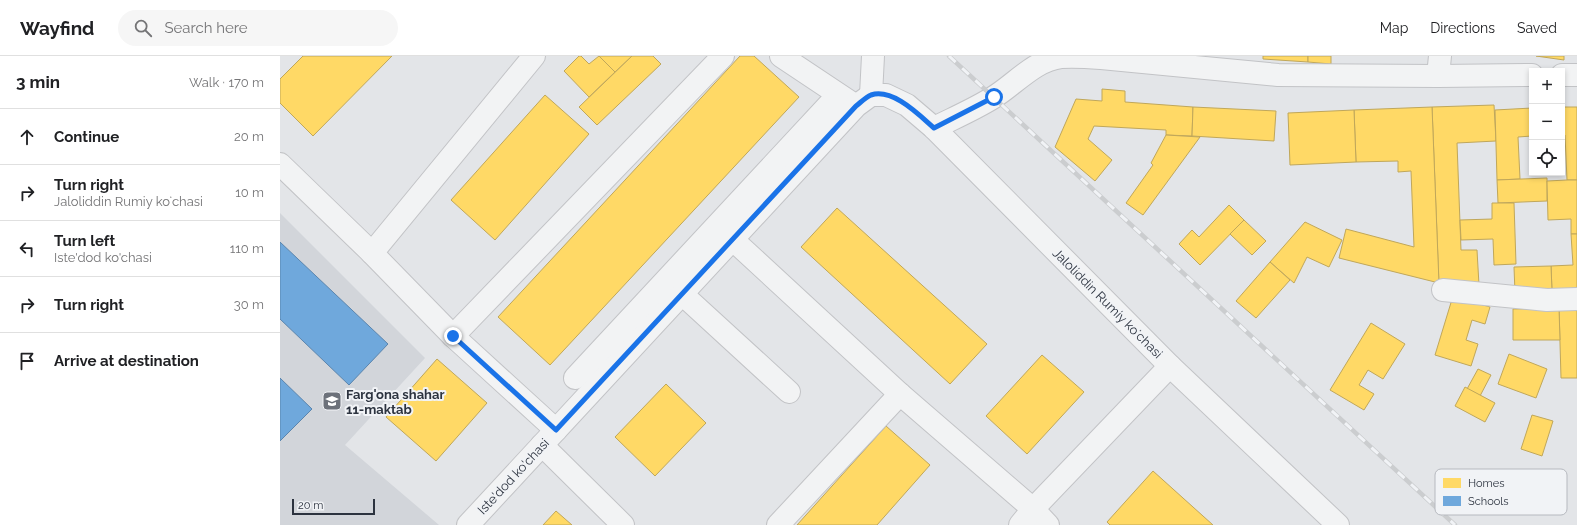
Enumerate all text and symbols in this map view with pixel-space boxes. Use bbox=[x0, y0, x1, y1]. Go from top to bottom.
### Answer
search box bbox=[118, 10, 398, 46]
text: Wayfind bbox=[20, 17, 94, 39]
icon: search bbox=[132, 17, 154, 39]
text: Search here bbox=[164, 19, 248, 37]
text: Map bbox=[1380, 20, 1408, 36]
text: Directions bbox=[1430, 20, 1495, 36]
text: Saved bbox=[1517, 20, 1557, 36]
map controls bbox=[1529, 68, 1565, 176]
button: + bbox=[1529, 68, 1565, 104]
text: 3 min bbox=[16, 72, 60, 92]
text: Walk · 170 m bbox=[189, 75, 264, 90]
route start bbox=[985, 88, 1003, 106]
button: − bbox=[1529, 104, 1565, 140]
icon: ahead bbox=[16, 126, 38, 148]
text: Continue bbox=[54, 128, 119, 146]
text: 20 m bbox=[234, 129, 264, 144]
button: locate bbox=[1529, 140, 1565, 176]
text: Turn right bbox=[54, 176, 124, 194]
icon: right bbox=[16, 182, 38, 204]
text: 10 m bbox=[235, 185, 264, 200]
text: Jaloliddin Rumiy koʻchasi bbox=[54, 194, 203, 209]
text: Turn left bbox=[54, 232, 115, 250]
icon: left bbox=[16, 238, 38, 260]
text: 110 m bbox=[230, 241, 264, 256]
street label: Jaloliddin Rumiy koʻchasi bbox=[1050, 245, 1166, 361]
text: Iste'dod ko'chasi bbox=[54, 250, 152, 265]
icon: right bbox=[16, 294, 38, 316]
text: Turn right bbox=[54, 296, 124, 314]
text: 30 m bbox=[234, 297, 264, 312]
route end bbox=[444, 327, 462, 345]
icon: arrive bbox=[16, 350, 38, 372]
text: Arrive at destination bbox=[54, 352, 199, 370]
place label: Farg'ona shahar 11-maktab bbox=[346, 387, 444, 417]
school or university icon: Farg'ona shahar 11-maktab bbox=[321, 390, 343, 412]
street label: Iste'dod ko'chasi bbox=[475, 435, 552, 517]
legend bbox=[1435, 469, 1567, 515]
text: Homes bbox=[1468, 477, 1504, 490]
text: Schools bbox=[1468, 495, 1509, 508]
scale bar bbox=[292, 497, 375, 516]
text: 20 m bbox=[298, 499, 323, 512]

